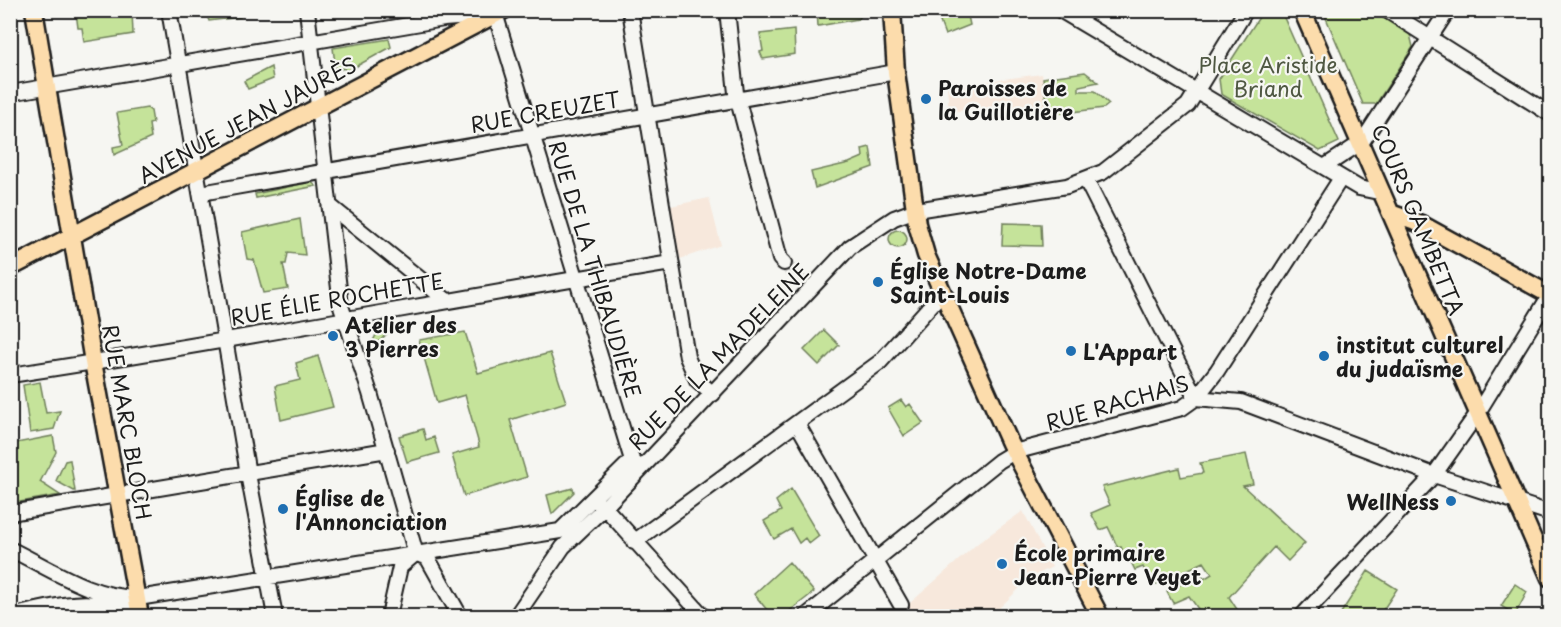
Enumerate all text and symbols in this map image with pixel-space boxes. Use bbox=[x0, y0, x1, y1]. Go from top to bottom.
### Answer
street label: AVENUE JEAN JAURÈS bbox=[132, 48, 362, 190]
park label: Place Aristide Briand bbox=[1198, 48, 1338, 104]
place label: Paroisses de la Guillotière bbox=[938, 71, 1074, 127]
street label: RUE CREUZET bbox=[468, 82, 623, 140]
marker: Paroisses de la Guillotière bbox=[919, 92, 933, 106]
street label: COURS GAMBETTA bbox=[1364, 118, 1474, 320]
street label: RUE DE LA THIBAUDIÈRE bbox=[542, 136, 650, 402]
place label: Église Notre-Dame Saint-Louis bbox=[890, 254, 1087, 310]
street label: RUE DE LA MADELEINE bbox=[620, 255, 816, 457]
street label: RUE ÉLIE ROCHETTE bbox=[228, 263, 446, 333]
marker: Église Notre-Dame Saint-Louis bbox=[871, 275, 885, 289]
place label: Atelier des 3 Pierres bbox=[345, 308, 457, 364]
street label: RUE MARC BLOCH bbox=[95, 322, 161, 522]
place label: institut culturel du judaïsme bbox=[1336, 328, 1503, 384]
marker: Atelier des 3 Pierres bbox=[326, 329, 340, 343]
place label: L'Appart bbox=[1083, 335, 1177, 367]
marker: L'Appart bbox=[1064, 344, 1078, 358]
marker: institut culturel du judaïsme bbox=[1317, 349, 1331, 363]
street label: RUE RACHAIS bbox=[1042, 366, 1192, 438]
place label: Église de l'Annonciation bbox=[295, 481, 447, 537]
place label: WellNess bbox=[1347, 485, 1439, 517]
marker: WellNess bbox=[1444, 494, 1458, 508]
marker: Église de l'Annonciation bbox=[276, 502, 290, 516]
place label: École primaire Jean-Pierre Veyet bbox=[1014, 536, 1201, 592]
marker: École primaire Jean-Pierre Veyet bbox=[995, 557, 1009, 571]

